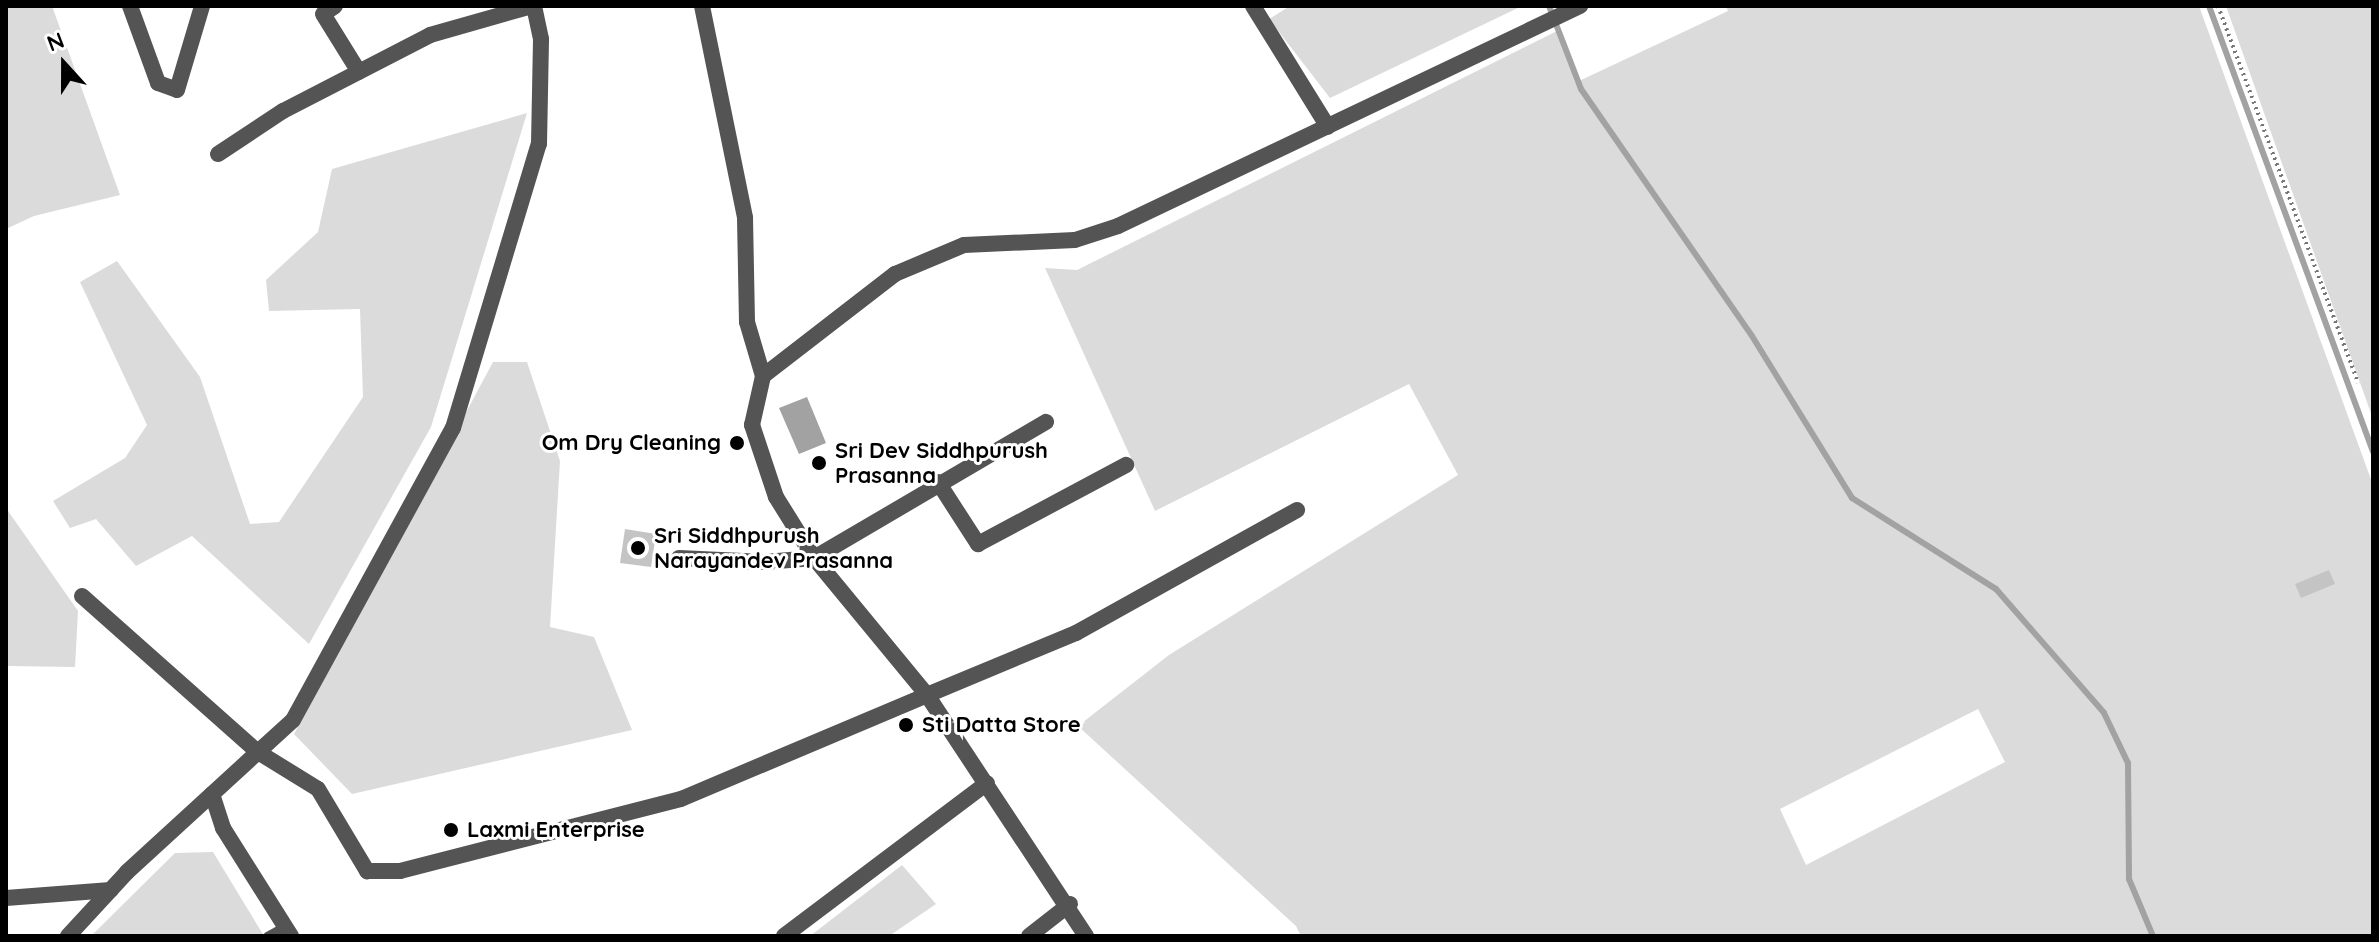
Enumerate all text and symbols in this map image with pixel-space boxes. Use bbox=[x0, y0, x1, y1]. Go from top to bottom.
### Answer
north arrow bbox=[24, 24, 104, 104]
text: N bbox=[43, 26, 68, 58]
place label: Om Dry Cleaning bbox=[542, 430, 721, 456]
marker: Om Dry Cleaning bbox=[728, 434, 746, 452]
place label: Sri Dev Siddhpurush Prasanna bbox=[835, 437, 1048, 488]
marker: Sri Dev Siddhpurush Prasanna bbox=[810, 454, 828, 472]
place label: Sri Siddhpurush Narayandev Prasanna bbox=[654, 522, 893, 574]
marker: Sri Siddhpurush Narayandev Prasanna bbox=[629, 539, 647, 557]
place label: Sti Datta Store bbox=[922, 712, 1081, 738]
marker: Sti Datta Store bbox=[897, 716, 915, 734]
place label: Laxmi Enterprise bbox=[467, 817, 645, 843]
marker: Laxmi Enterprise bbox=[442, 821, 460, 839]

